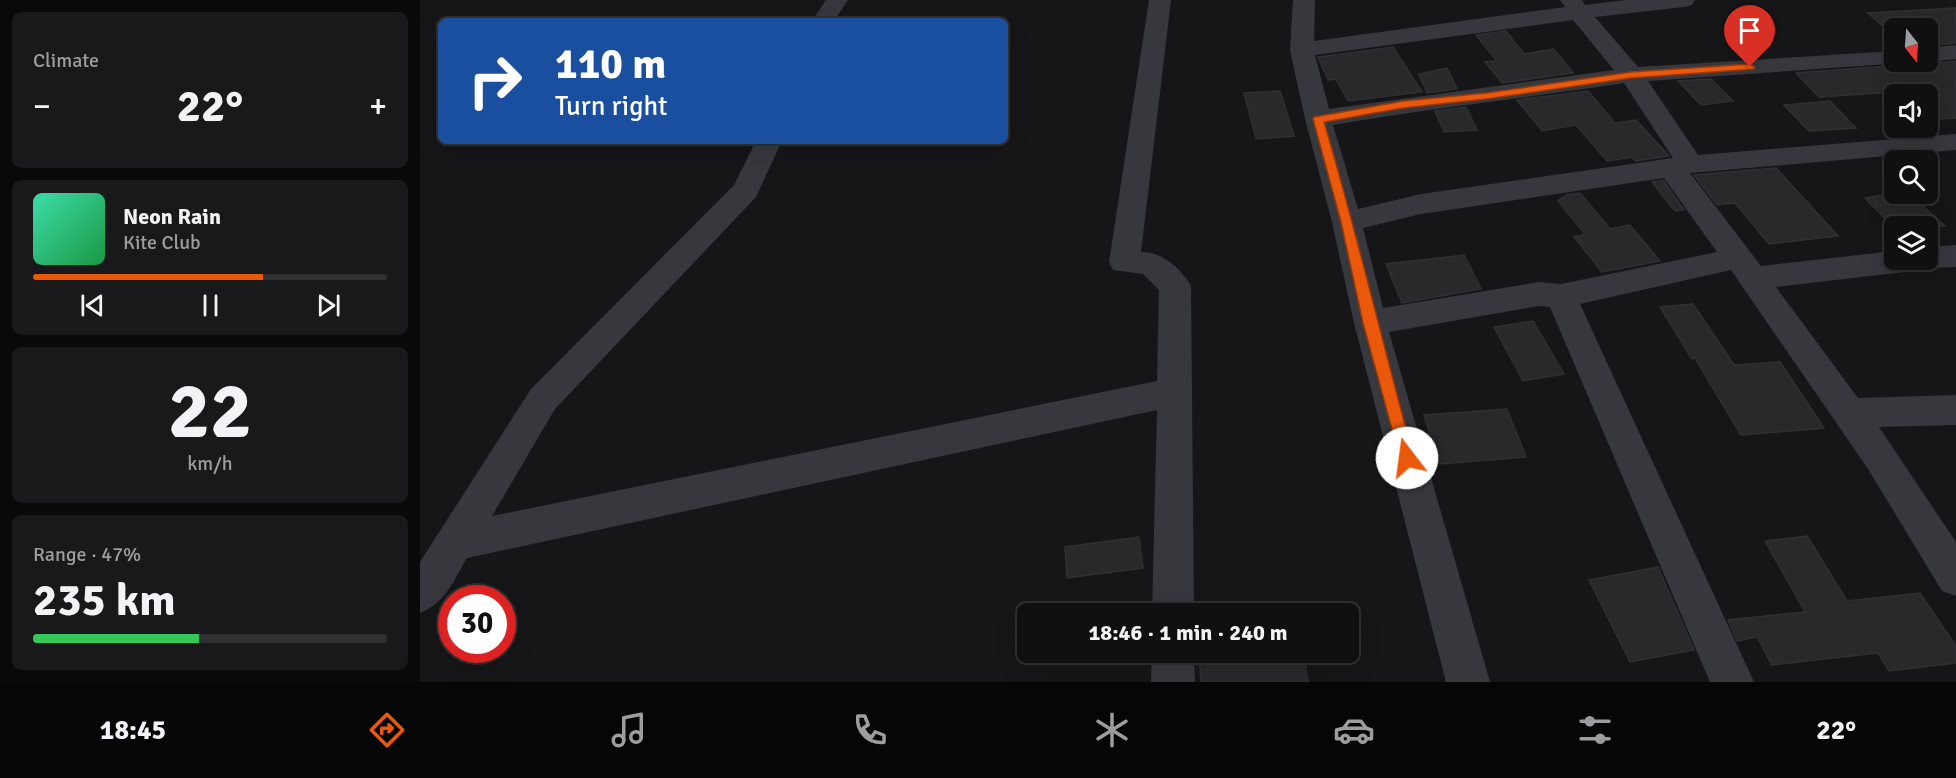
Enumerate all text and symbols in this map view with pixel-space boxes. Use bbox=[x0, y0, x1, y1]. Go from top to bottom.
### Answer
pin bbox=[1724, 5, 1775, 67]
icon: arrive bbox=[1733, 14, 1766, 47]
north arrow bbox=[1884, 18, 1938, 72]
map controls bbox=[1884, 18, 1938, 270]
text: 110 m bbox=[555, 39, 666, 90]
icon: right bbox=[456, 42, 534, 120]
text: Climate bbox=[33, 48, 99, 73]
text: 22° bbox=[177, 79, 243, 134]
button: sound bbox=[1884, 84, 1938, 138]
text: − bbox=[33, 86, 51, 127]
text: + bbox=[369, 86, 387, 127]
text: Turn right bbox=[555, 90, 668, 123]
button: search bbox=[1884, 150, 1938, 204]
text: Neon Rain bbox=[123, 203, 221, 230]
button: layers bbox=[1884, 216, 1938, 270]
text: Kite Club bbox=[123, 230, 201, 255]
icon: previous bbox=[76, 289, 109, 322]
icon: pause bbox=[194, 289, 227, 322]
icon: next bbox=[312, 289, 345, 322]
text: 22 bbox=[168, 364, 252, 460]
position arrow bbox=[1375, 426, 1439, 490]
text: km/h bbox=[187, 451, 233, 476]
text: Range · 47% bbox=[33, 542, 141, 567]
text: 235 km bbox=[33, 573, 176, 628]
speed limit sign: 30 bbox=[438, 585, 516, 663]
text: 18:46 · 1 min · 240 m bbox=[1088, 619, 1288, 646]
icon: directions bbox=[366, 709, 408, 751]
icon: music bbox=[608, 709, 650, 751]
icon: phone bbox=[849, 709, 891, 751]
icon: climate bbox=[1091, 709, 1133, 751]
icon: car bbox=[1333, 709, 1375, 751]
icon: filters bbox=[1574, 709, 1616, 751]
text: 18:45 bbox=[100, 714, 166, 747]
text: 22° bbox=[1816, 714, 1856, 747]

